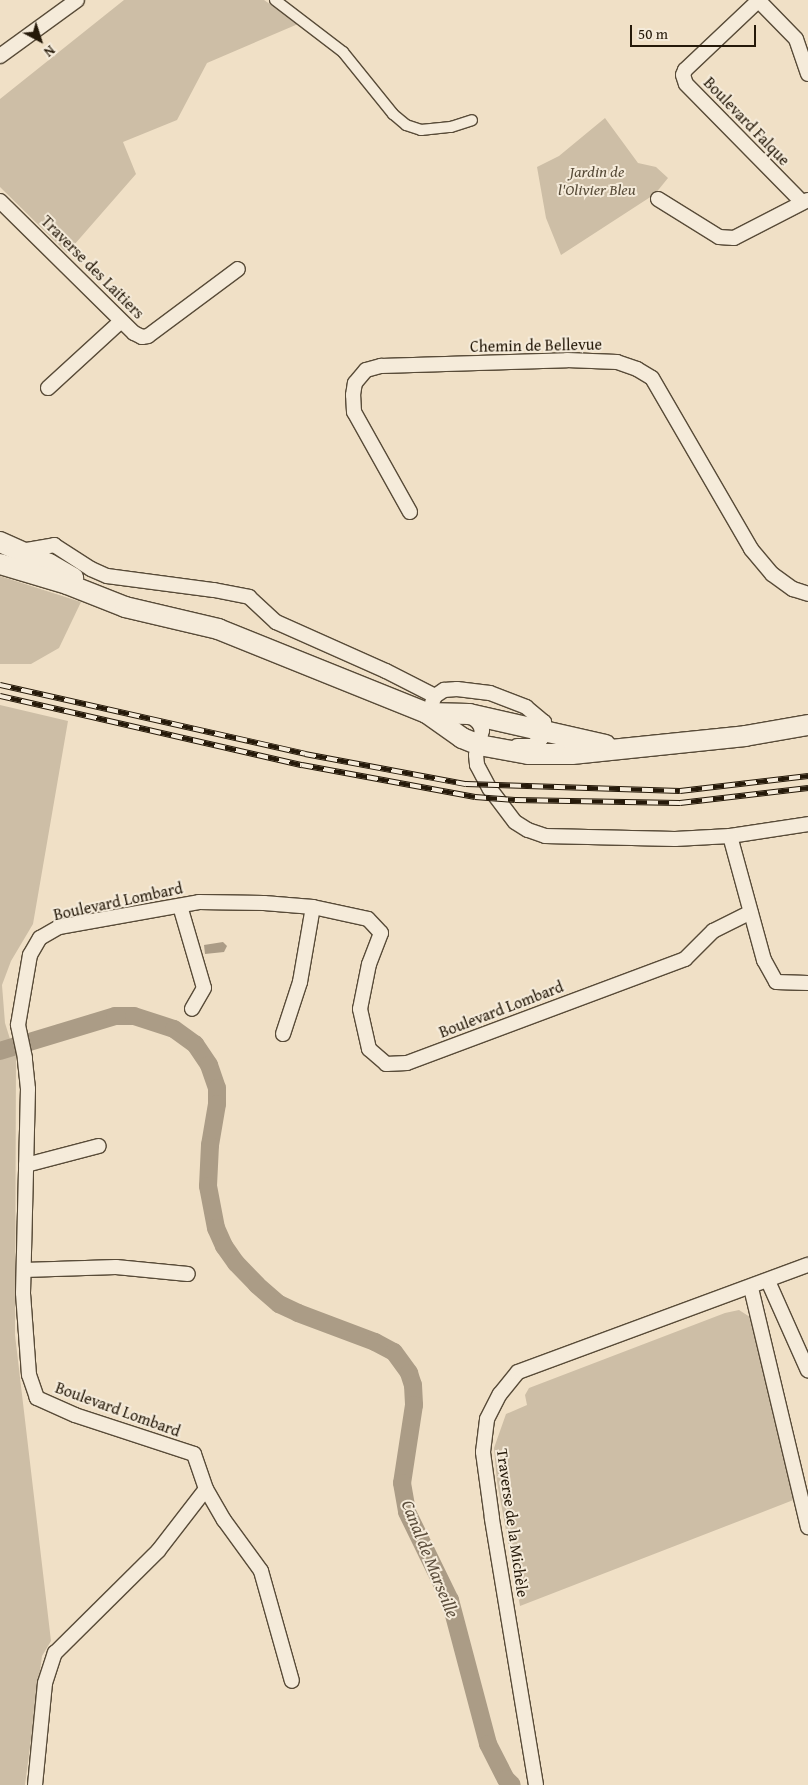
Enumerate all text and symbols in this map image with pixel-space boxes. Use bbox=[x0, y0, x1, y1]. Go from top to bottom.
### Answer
north arrow bbox=[15, 15, 65, 65]
scale bar bbox=[633, 15, 759, 47]
text: 50 m bbox=[638, 23, 668, 44]
text: N bbox=[40, 41, 60, 62]
street label: Boulevard Falque bbox=[700, 73, 794, 169]
park label: Jardin de l'Olivier Bleu bbox=[558, 161, 636, 199]
street label: Traverse des Laitiers bbox=[37, 211, 149, 323]
street label: Chemin de Bellevue bbox=[470, 334, 602, 356]
street label: Boulevard Lombard bbox=[52, 878, 184, 924]
street label: Boulevard Lombard bbox=[436, 976, 566, 1042]
street label: Boulevard Lombard bbox=[53, 1377, 183, 1441]
street label: Traverse de la Michèle bbox=[493, 1447, 533, 1599]
water label: Canal de Marseille bbox=[397, 1497, 463, 1621]

